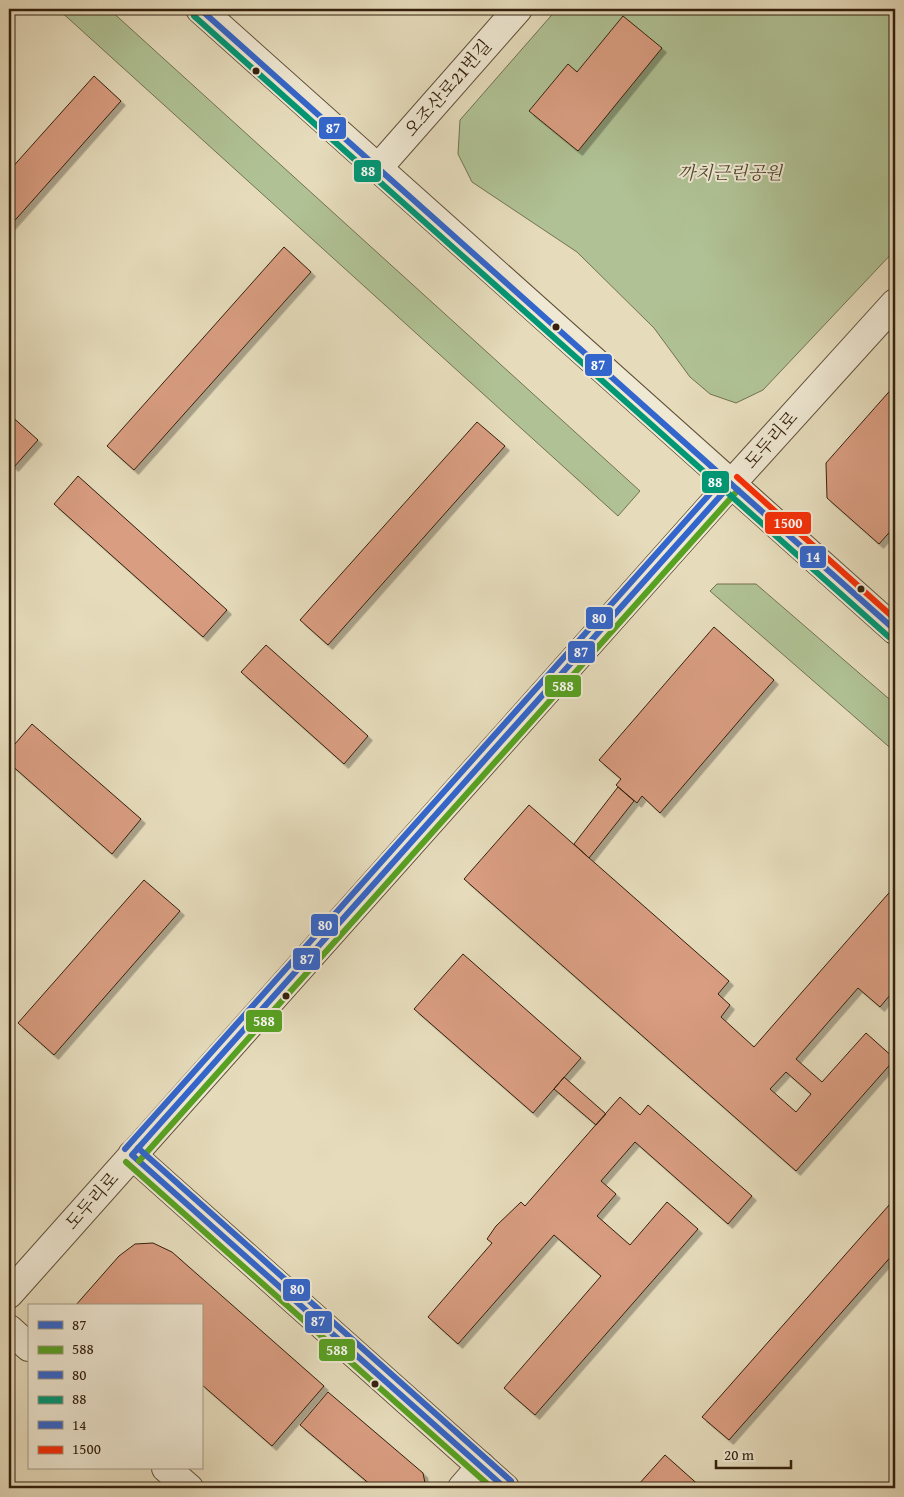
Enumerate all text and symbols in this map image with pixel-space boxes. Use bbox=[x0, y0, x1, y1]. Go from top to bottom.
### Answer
street label: 오조산로21번길 bbox=[398, 33, 498, 142]
unlabelled marker bbox=[251, 66, 261, 76]
line badge: 87 bbox=[318, 116, 347, 140]
text: 87 bbox=[326, 118, 340, 138]
line badge: 88 bbox=[353, 159, 382, 183]
park label: 까치근린공원 bbox=[678, 159, 784, 186]
text: 88 bbox=[361, 161, 375, 181]
unlabelled marker bbox=[551, 322, 561, 332]
line badge: 87 bbox=[584, 353, 613, 377]
text: 87 bbox=[591, 355, 605, 375]
street label: 도두리로 bbox=[737, 405, 804, 475]
line badge: 88 bbox=[701, 470, 730, 494]
text: 88 bbox=[708, 472, 722, 492]
line badge: 1500 bbox=[764, 511, 812, 535]
text: 1500 bbox=[773, 513, 803, 533]
line badge: 14 bbox=[799, 545, 827, 569]
text: 14 bbox=[806, 547, 820, 567]
unlabelled marker bbox=[856, 584, 866, 594]
line badge: 80 bbox=[585, 606, 614, 630]
text: 80 bbox=[592, 608, 606, 628]
line badge: 87 bbox=[567, 640, 596, 664]
text: 87 bbox=[574, 642, 588, 662]
line badge: 588 bbox=[544, 674, 582, 698]
text: 588 bbox=[552, 676, 574, 696]
line badge: 80 bbox=[310, 913, 339, 937]
text: 80 bbox=[318, 915, 332, 935]
line badge: 87 bbox=[292, 947, 321, 971]
text: 87 bbox=[300, 949, 314, 969]
unlabelled marker bbox=[281, 991, 291, 1001]
line badge: 588 bbox=[245, 1009, 283, 1033]
text: 588 bbox=[253, 1011, 275, 1031]
street label: 도두리로 bbox=[58, 1166, 125, 1236]
line badge: 80 bbox=[282, 1278, 311, 1302]
text: 80 bbox=[290, 1279, 304, 1299]
legend bbox=[28, 1304, 202, 1470]
line badge: 87 bbox=[304, 1310, 333, 1334]
text: 87 bbox=[311, 1311, 325, 1331]
text: 87 bbox=[72, 1314, 86, 1335]
text: 588 bbox=[72, 1338, 94, 1359]
line badge: 588 bbox=[318, 1338, 356, 1362]
text: 588 bbox=[326, 1340, 348, 1360]
text: 80 bbox=[72, 1364, 86, 1385]
unlabelled marker bbox=[370, 1379, 380, 1389]
text: 88 bbox=[72, 1388, 86, 1409]
text: 14 bbox=[72, 1414, 86, 1435]
scale bar bbox=[716, 1437, 792, 1469]
text: 1500 bbox=[72, 1438, 101, 1459]
text: 20 m bbox=[724, 1444, 755, 1465]

